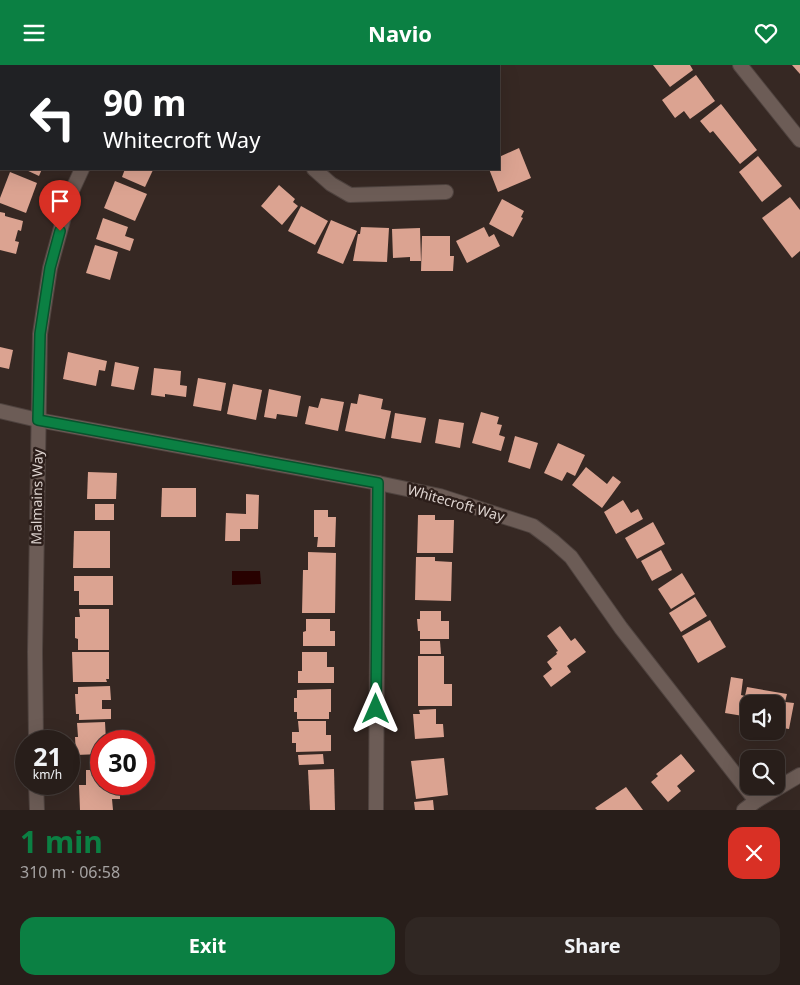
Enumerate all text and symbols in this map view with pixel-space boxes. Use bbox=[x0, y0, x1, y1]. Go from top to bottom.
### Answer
text: Navio bbox=[368, 18, 432, 48]
icon: menu bbox=[20, 19, 48, 47]
icon: heart bbox=[752, 19, 780, 47]
text: 90 m bbox=[103, 79, 186, 126]
icon: left bbox=[20, 85, 85, 150]
text: Whitecroft Way bbox=[103, 124, 260, 154]
pin bbox=[39, 180, 81, 231]
icon: arrive bbox=[46, 187, 74, 215]
street label: Malmains Way bbox=[26, 448, 47, 545]
street label: Whitecroft Way bbox=[405, 480, 508, 526]
position arrow bbox=[349, 682, 401, 734]
map controls bbox=[740, 695, 785, 795]
button: sound bbox=[740, 695, 785, 740]
speed limit sign: 30 bbox=[90, 730, 155, 795]
text: 21 bbox=[33, 739, 62, 773]
button: search bbox=[740, 750, 785, 795]
text: km/h bbox=[33, 766, 62, 783]
text: 1 min bbox=[20, 821, 103, 862]
button: close bbox=[728, 827, 780, 879]
text: 310 m · 06:58 bbox=[20, 861, 120, 883]
button: Exit bbox=[20, 917, 395, 975]
button: Share bbox=[405, 917, 780, 975]

